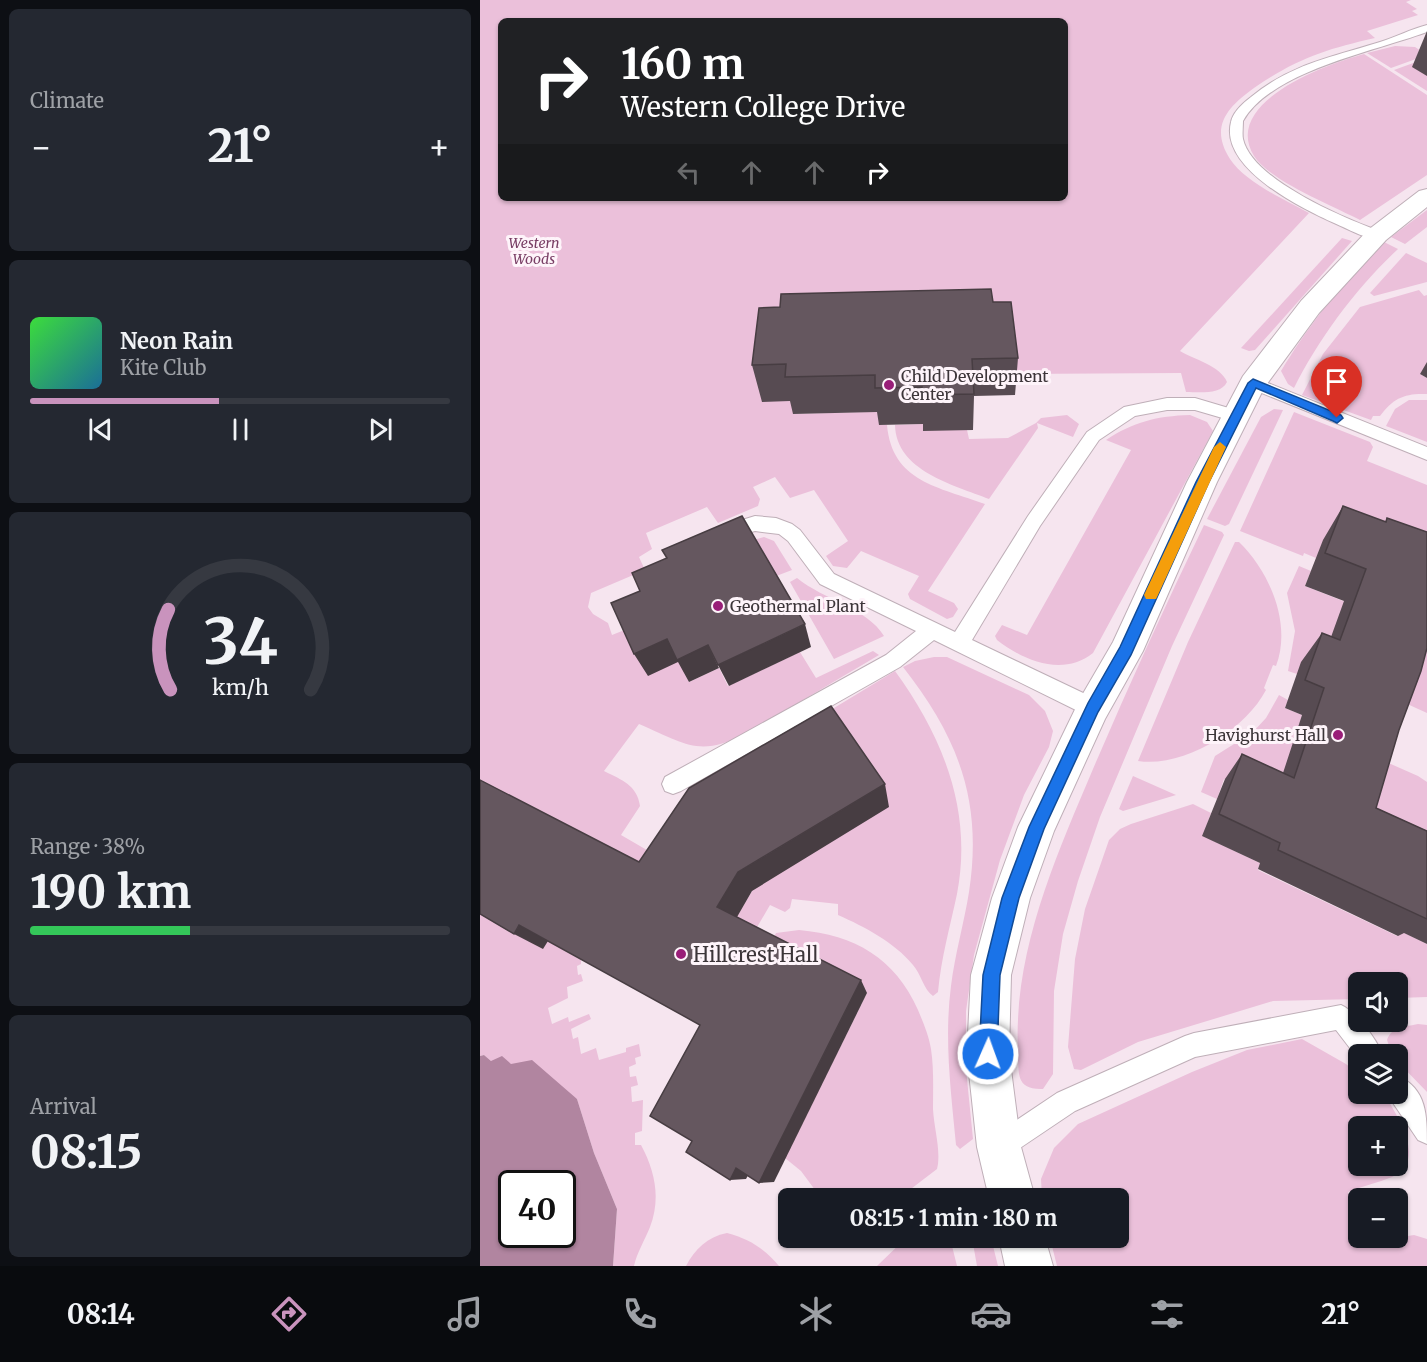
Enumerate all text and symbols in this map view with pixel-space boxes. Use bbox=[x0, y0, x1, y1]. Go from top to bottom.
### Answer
text: 160 m bbox=[621, 38, 745, 90]
icon: right bbox=[522, 42, 600, 120]
text: Climate bbox=[30, 88, 104, 113]
text: Western College Drive bbox=[621, 90, 905, 124]
text: 21° bbox=[207, 118, 273, 174]
text: − bbox=[30, 127, 52, 168]
text: + bbox=[428, 127, 450, 168]
icon: left bbox=[672, 156, 705, 189]
icon: ahead bbox=[735, 156, 768, 189]
icon: ahead bbox=[798, 156, 831, 189]
icon: right bbox=[861, 156, 894, 189]
park label: Western Woods bbox=[508, 234, 560, 268]
text: Neon Rain bbox=[120, 327, 233, 355]
text: Kite Club bbox=[120, 355, 206, 380]
pin bbox=[1311, 356, 1362, 418]
icon: arrive bbox=[1320, 365, 1353, 398]
place label: Child Development Center bbox=[901, 366, 1049, 404]
marker: Child Development Center bbox=[882, 378, 896, 392]
icon: previous bbox=[84, 413, 117, 446]
icon: pause bbox=[224, 413, 257, 446]
icon: next bbox=[364, 413, 397, 446]
place label: Geothermal Plant bbox=[730, 596, 866, 616]
marker: Geothermal Plant bbox=[711, 599, 725, 613]
text: 34 bbox=[203, 603, 277, 681]
text: km/h bbox=[212, 674, 268, 701]
place label: Havighurst Hall bbox=[1205, 725, 1326, 745]
marker: Havighurst Hall bbox=[1331, 728, 1345, 742]
text: Range · 38% bbox=[30, 834, 145, 859]
text: 190 km bbox=[30, 864, 191, 920]
place label: Hillcrest Hall bbox=[693, 942, 818, 967]
marker: Hillcrest Hall bbox=[674, 947, 688, 961]
map controls bbox=[1348, 972, 1408, 1248]
button: sound bbox=[1348, 972, 1408, 1032]
position arrow bbox=[956, 1022, 1020, 1086]
button: layers bbox=[1348, 1044, 1408, 1104]
text: Arrival bbox=[30, 1094, 97, 1119]
button: + bbox=[1348, 1116, 1408, 1176]
text: 08:15 bbox=[30, 1124, 142, 1180]
speed limit sign: 40 bbox=[498, 1170, 576, 1248]
button: − bbox=[1348, 1188, 1408, 1248]
text: 08:15 · 1 min · 180 m bbox=[850, 1204, 1057, 1232]
icon: directions bbox=[268, 1293, 310, 1335]
icon: music bbox=[444, 1293, 486, 1335]
icon: phone bbox=[619, 1293, 661, 1335]
icon: climate bbox=[795, 1293, 837, 1335]
icon: car bbox=[970, 1293, 1012, 1335]
icon: filters bbox=[1146, 1293, 1188, 1335]
text: 08:14 bbox=[67, 1297, 135, 1331]
text: 21° bbox=[1321, 1297, 1360, 1331]

